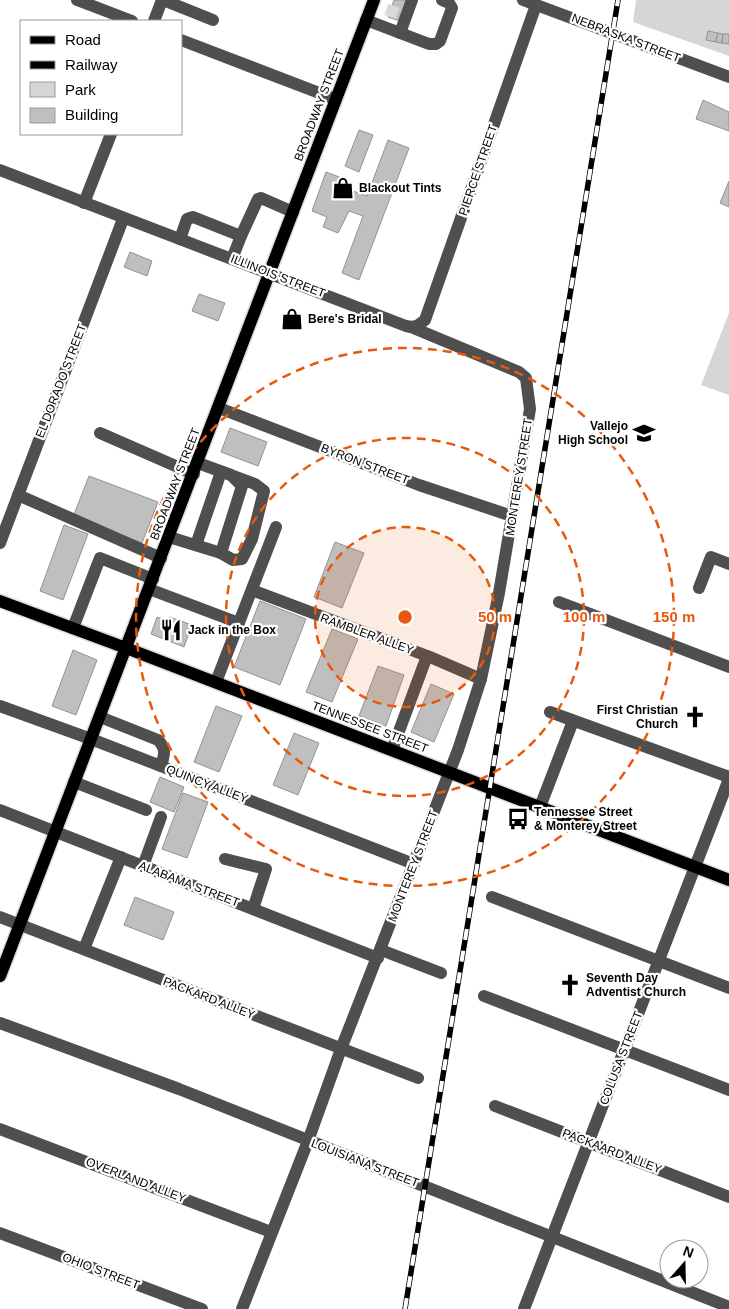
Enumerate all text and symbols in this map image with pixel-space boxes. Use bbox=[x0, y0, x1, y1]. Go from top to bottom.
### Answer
street label: NEBRASKA STREET bbox=[570, 11, 683, 65]
legend bbox=[20, 20, 182, 135]
text: Road bbox=[65, 31, 101, 48]
street label: BROADWAY STREET bbox=[291, 46, 347, 163]
text: Railway bbox=[65, 56, 118, 73]
text: Park bbox=[65, 81, 96, 98]
text: Building bbox=[65, 106, 118, 123]
street label: PIERCE STREET bbox=[456, 122, 500, 217]
shop icon: Blackout Tints bbox=[330, 175, 356, 201]
place label: Blackout Tints bbox=[359, 181, 442, 195]
street label: ILLINOIS STREET bbox=[229, 252, 328, 301]
shop icon: Bere's Bridal bbox=[279, 306, 305, 332]
place label: Bere's Bridal bbox=[308, 312, 382, 326]
street label: EL DORADO STREET bbox=[33, 321, 89, 440]
street label: MONTEREY STREET bbox=[503, 417, 535, 537]
place label: Vallejo High School bbox=[558, 419, 628, 447]
school or university icon: Vallejo High School bbox=[631, 420, 657, 446]
street label: BROADWAY STREET bbox=[147, 425, 203, 542]
street label: BYRON STREET bbox=[319, 441, 412, 487]
centre of rings bbox=[396, 608, 414, 626]
text: 50 m bbox=[478, 608, 512, 625]
text: 100 m bbox=[563, 608, 605, 625]
text: 150 m bbox=[653, 608, 695, 625]
street label: RAMBLER ALLEY bbox=[319, 611, 415, 657]
restaurant icon: Jack in the Box bbox=[158, 617, 184, 643]
place label: Jack in the Box bbox=[188, 623, 276, 637]
street label: TENNESSEE STREET bbox=[310, 698, 431, 756]
place label: First Christian Church bbox=[597, 703, 678, 731]
church icon: First Christian Church bbox=[682, 704, 708, 730]
street label: QUINCY ALLEY bbox=[164, 762, 250, 806]
place label: Tennessee Street & Monterey Street bbox=[534, 805, 637, 833]
bus stop icon: Tennessee Street & Monterey Street bbox=[505, 806, 531, 832]
street label: MONTEREY STREET bbox=[385, 808, 441, 924]
street label: ALABAMA STREET bbox=[137, 858, 242, 910]
place label: Seventh Day Adventist Church bbox=[586, 971, 686, 999]
church icon: Seventh Day Adventist Church bbox=[557, 972, 583, 998]
street label: PACKARD ALLEY bbox=[161, 974, 257, 1022]
street label: COLUSA STREET bbox=[597, 1008, 646, 1107]
street label: PACKAARD ALLEY bbox=[560, 1126, 664, 1176]
street label: LOUISIANA STREET bbox=[309, 1136, 421, 1190]
street label: OVERLAND ALLEY bbox=[84, 1154, 188, 1206]
north arrow bbox=[659, 1239, 709, 1289]
text: N bbox=[681, 1243, 696, 1261]
street label: OHIO STREET bbox=[61, 1250, 142, 1292]

